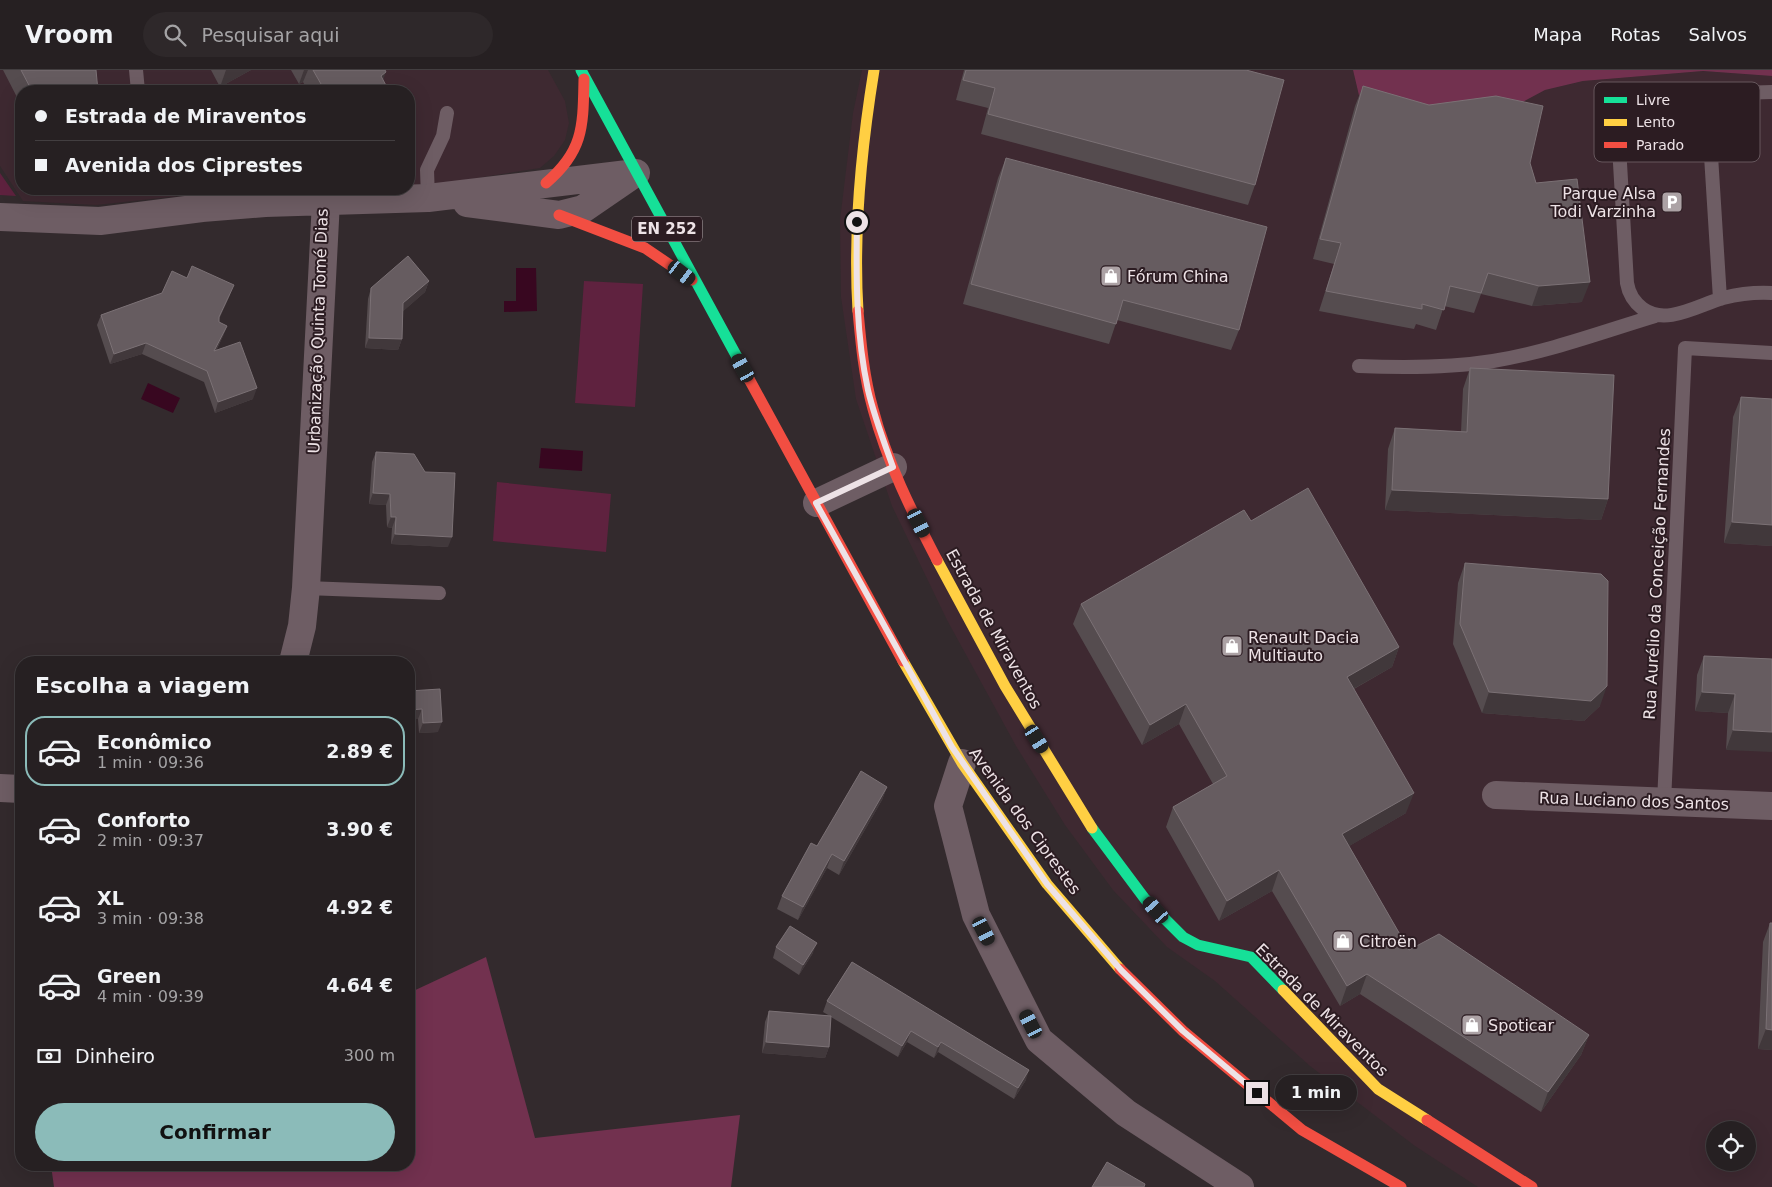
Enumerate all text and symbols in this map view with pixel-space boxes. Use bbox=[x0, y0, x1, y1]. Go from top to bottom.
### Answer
search box bbox=[143, 12, 493, 57]
text: Vroom bbox=[25, 21, 113, 49]
icon: search bbox=[161, 21, 189, 49]
text: Pesquisar aqui bbox=[201, 24, 340, 46]
text: Mapa bbox=[1533, 24, 1582, 45]
text: Rotas bbox=[1610, 24, 1661, 45]
text: Salvos bbox=[1689, 24, 1747, 45]
legend bbox=[1594, 82, 1760, 162]
text: Livre bbox=[1636, 92, 1670, 108]
text: Estrada de Miraventos bbox=[65, 105, 307, 127]
text: Lento bbox=[1636, 114, 1675, 130]
text: Parado bbox=[1636, 137, 1684, 153]
text: Avenida dos Ciprestes bbox=[65, 154, 303, 176]
place label: Parque Alsa Todi Varzinha bbox=[1549, 184, 1656, 221]
parking icon: Parque Alsa Todi Varzinha bbox=[1660, 190, 1684, 214]
street label: Urbanização Quinta Tomé Dias bbox=[304, 208, 332, 454]
route start bbox=[846, 211, 868, 233]
road number: EN 252 bbox=[632, 216, 702, 242]
car bbox=[665, 258, 698, 288]
shop icon: Fórum China bbox=[1099, 264, 1123, 288]
place label: Fórum China bbox=[1127, 267, 1229, 286]
car bbox=[729, 351, 756, 385]
street label: Rua Aurélio da Conceição Fernandes bbox=[1640, 428, 1674, 720]
car bbox=[905, 506, 932, 540]
street label: Estrada de Miraventos bbox=[942, 546, 1046, 712]
place label: Renault Dacia Multiauto bbox=[1248, 628, 1359, 665]
shop icon: Renault Dacia Multiauto bbox=[1220, 634, 1244, 658]
text: Escolha a viagem bbox=[35, 673, 250, 698]
car bbox=[1022, 722, 1051, 756]
icon: car bbox=[37, 729, 82, 774]
text: Econômico bbox=[97, 731, 212, 753]
text: 2.89 € bbox=[326, 740, 393, 762]
street label: Avenida dos Ciprestes bbox=[965, 744, 1085, 898]
text: 1 min · 09:36 bbox=[97, 753, 204, 772]
street label: Rua Luciano dos Santos bbox=[1539, 788, 1729, 814]
icon: car bbox=[37, 807, 82, 852]
text: Conforto bbox=[97, 809, 190, 831]
text: 3.90 € bbox=[326, 818, 393, 840]
text: 2 min · 09:37 bbox=[97, 831, 204, 850]
icon: car bbox=[37, 885, 82, 930]
text: XL bbox=[97, 887, 124, 909]
car bbox=[1140, 894, 1171, 926]
text: 4.92 € bbox=[326, 896, 393, 918]
text: 3 min · 09:38 bbox=[97, 909, 204, 928]
car bbox=[970, 914, 997, 948]
shop icon: Citroën bbox=[1331, 929, 1355, 953]
place label: Citroën bbox=[1359, 932, 1417, 951]
street label: Estrada de Miraventos bbox=[1252, 940, 1392, 1080]
icon: car bbox=[37, 963, 82, 1008]
text: Green bbox=[97, 965, 161, 987]
text: 4.64 € bbox=[326, 974, 393, 996]
text: 4 min · 09:39 bbox=[97, 987, 204, 1006]
car bbox=[1017, 1007, 1044, 1041]
shop icon: Spoticar bbox=[1460, 1013, 1484, 1037]
place label: Spoticar bbox=[1488, 1016, 1554, 1035]
icon: cash bbox=[35, 1042, 63, 1070]
text: Dinheiro bbox=[75, 1045, 155, 1067]
text: 300 m bbox=[344, 1046, 395, 1065]
callout: 1 min bbox=[1274, 1076, 1357, 1110]
route end bbox=[1246, 1082, 1268, 1104]
text: 1 min bbox=[1291, 1083, 1341, 1102]
button: Confirmar bbox=[35, 1103, 395, 1161]
map controls bbox=[1706, 1121, 1756, 1171]
button: locate bbox=[1706, 1121, 1756, 1171]

